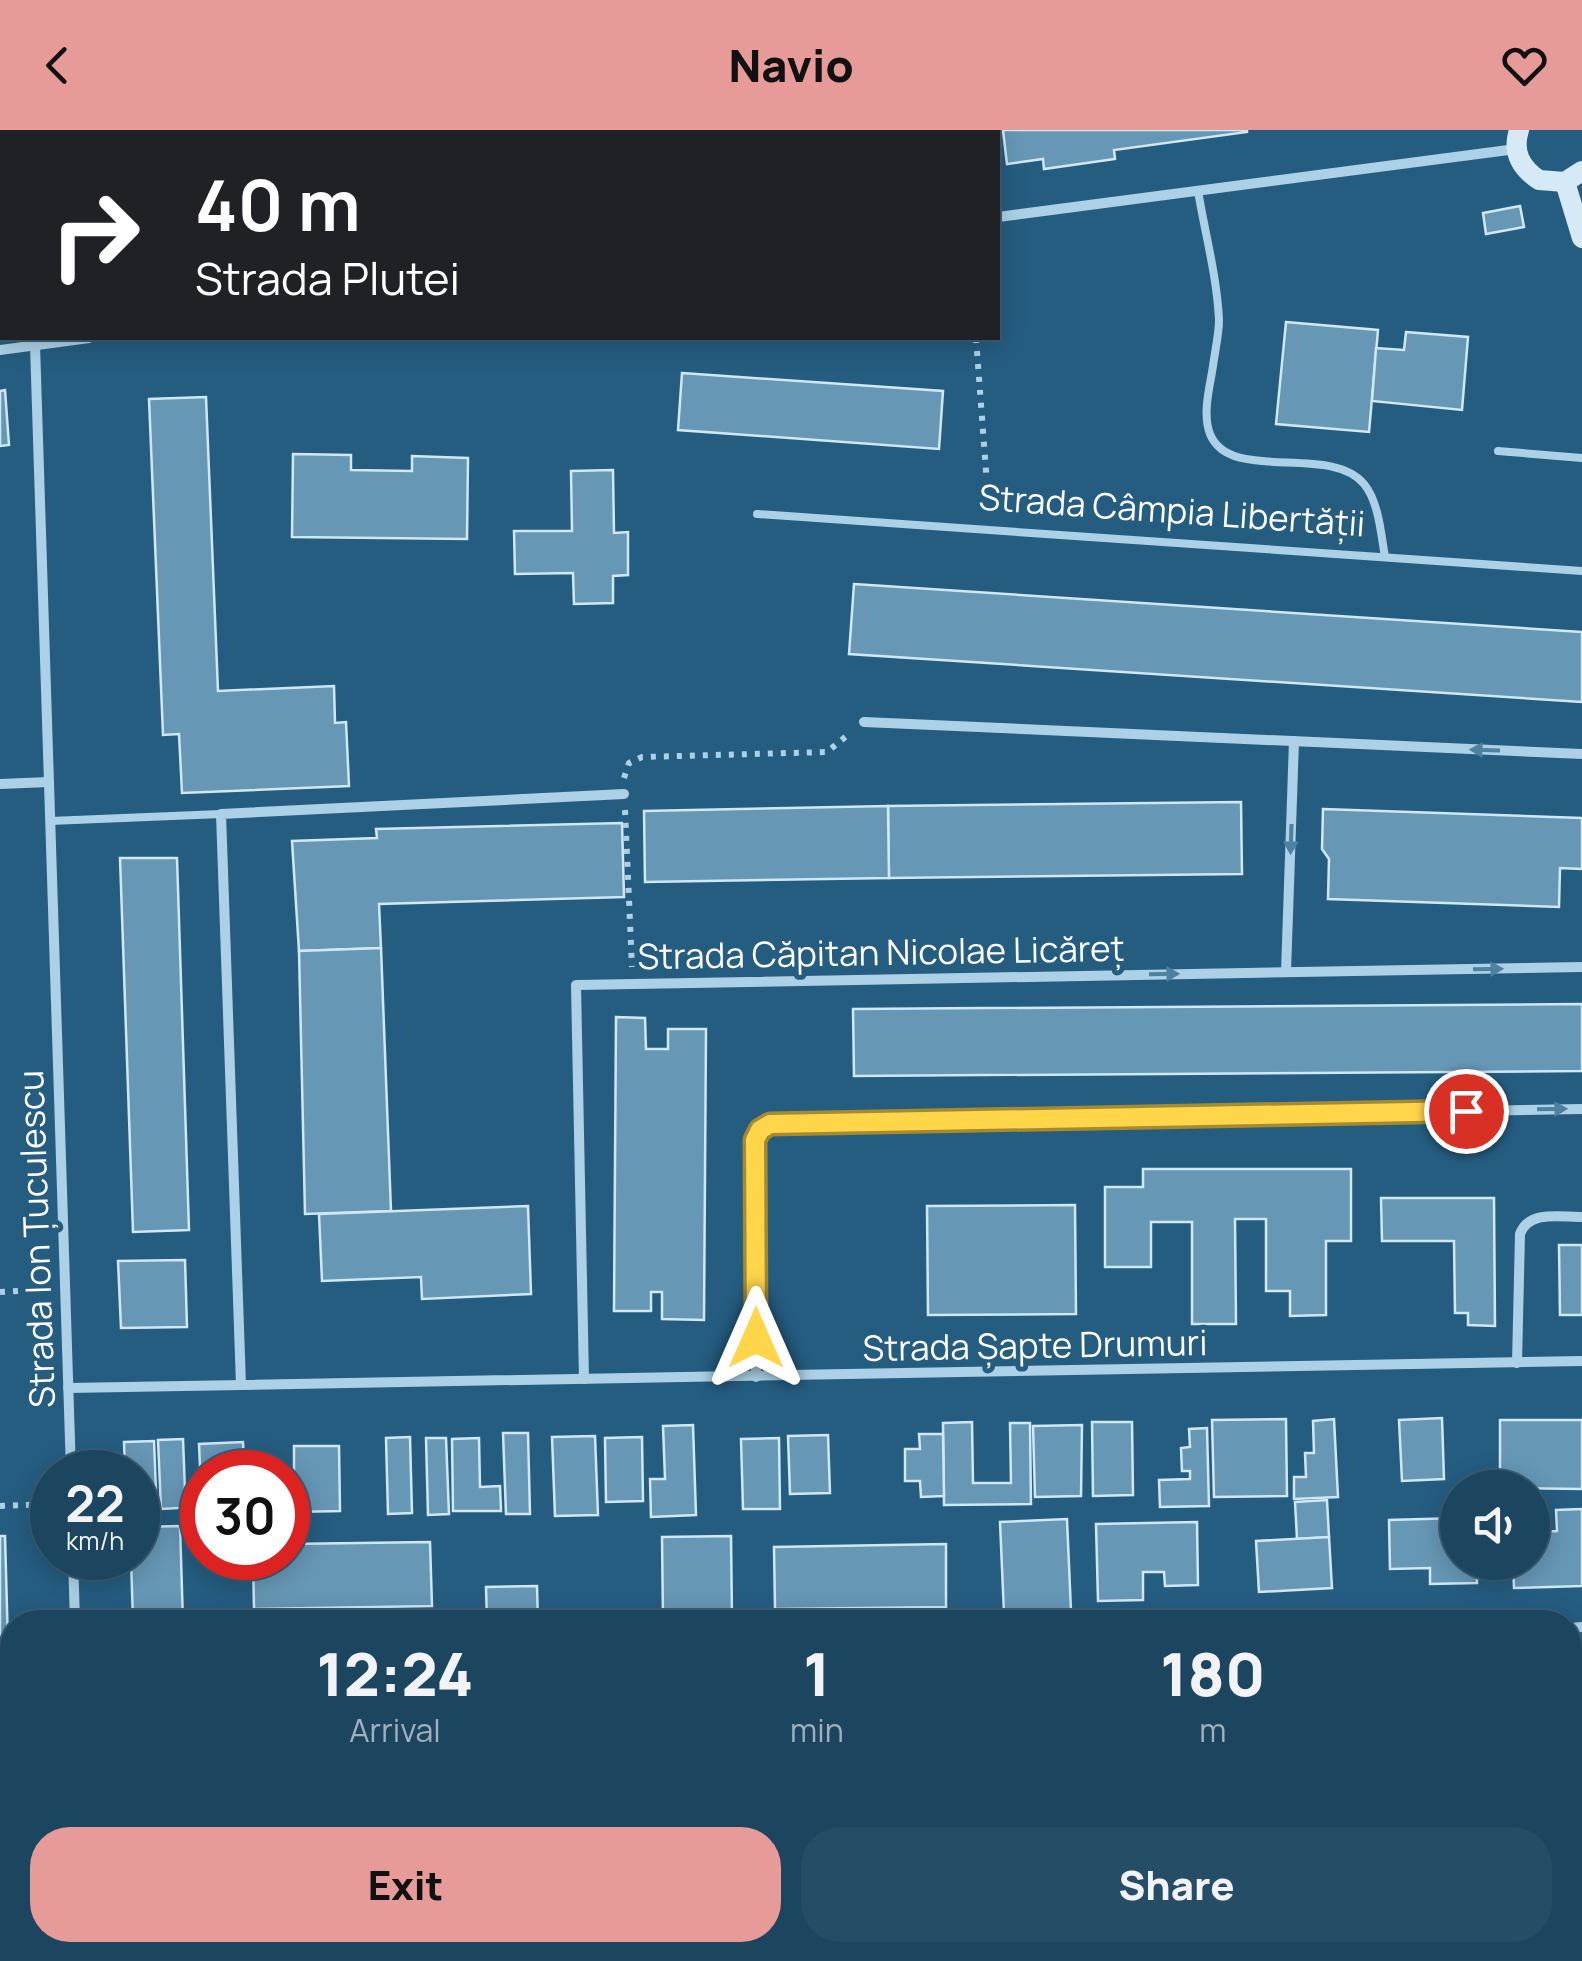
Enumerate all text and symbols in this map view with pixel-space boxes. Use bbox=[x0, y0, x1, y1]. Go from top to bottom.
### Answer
text: Navio bbox=[728, 34, 854, 96]
icon: back bbox=[30, 38, 85, 93]
icon: heart bbox=[1497, 38, 1552, 93]
text: 40 m bbox=[195, 156, 361, 252]
icon: right bbox=[30, 170, 160, 300]
text: Strada Plutei bbox=[195, 247, 460, 309]
street label: Strada Câmpia Libertății bbox=[977, 473, 1367, 547]
one-way arrow bbox=[1468, 741, 1500, 757]
one-way arrow bbox=[1282, 823, 1298, 855]
street label: Strada Căpitan Nicolae Licăreț bbox=[637, 924, 1125, 980]
one-way arrow bbox=[1473, 960, 1505, 976]
one-way arrow bbox=[1148, 966, 1180, 982]
street label: Strada Ion Țuculescu bbox=[6, 1069, 66, 1409]
pin bbox=[1424, 1069, 1509, 1154]
icon: arrive bbox=[1439, 1084, 1494, 1139]
one-way arrow bbox=[1537, 1101, 1569, 1117]
position arrow bbox=[704, 1286, 808, 1390]
street label: Strada Șapte Drumuri bbox=[862, 1318, 1208, 1372]
speed limit sign: 30 bbox=[180, 1450, 310, 1580]
text: 22 bbox=[65, 1469, 125, 1537]
map controls bbox=[1440, 1470, 1550, 1580]
button: sound bbox=[1440, 1470, 1550, 1580]
text: km/h bbox=[66, 1523, 124, 1558]
text: 12:24 bbox=[317, 1632, 473, 1714]
text: 1 bbox=[803, 1632, 831, 1714]
text: 180 bbox=[1160, 1632, 1265, 1714]
text: Arrival bbox=[349, 1708, 441, 1752]
text: min bbox=[790, 1708, 844, 1752]
text: m bbox=[1199, 1708, 1226, 1752]
button: Exit bbox=[30, 1827, 781, 1942]
button: Share bbox=[801, 1827, 1552, 1942]

